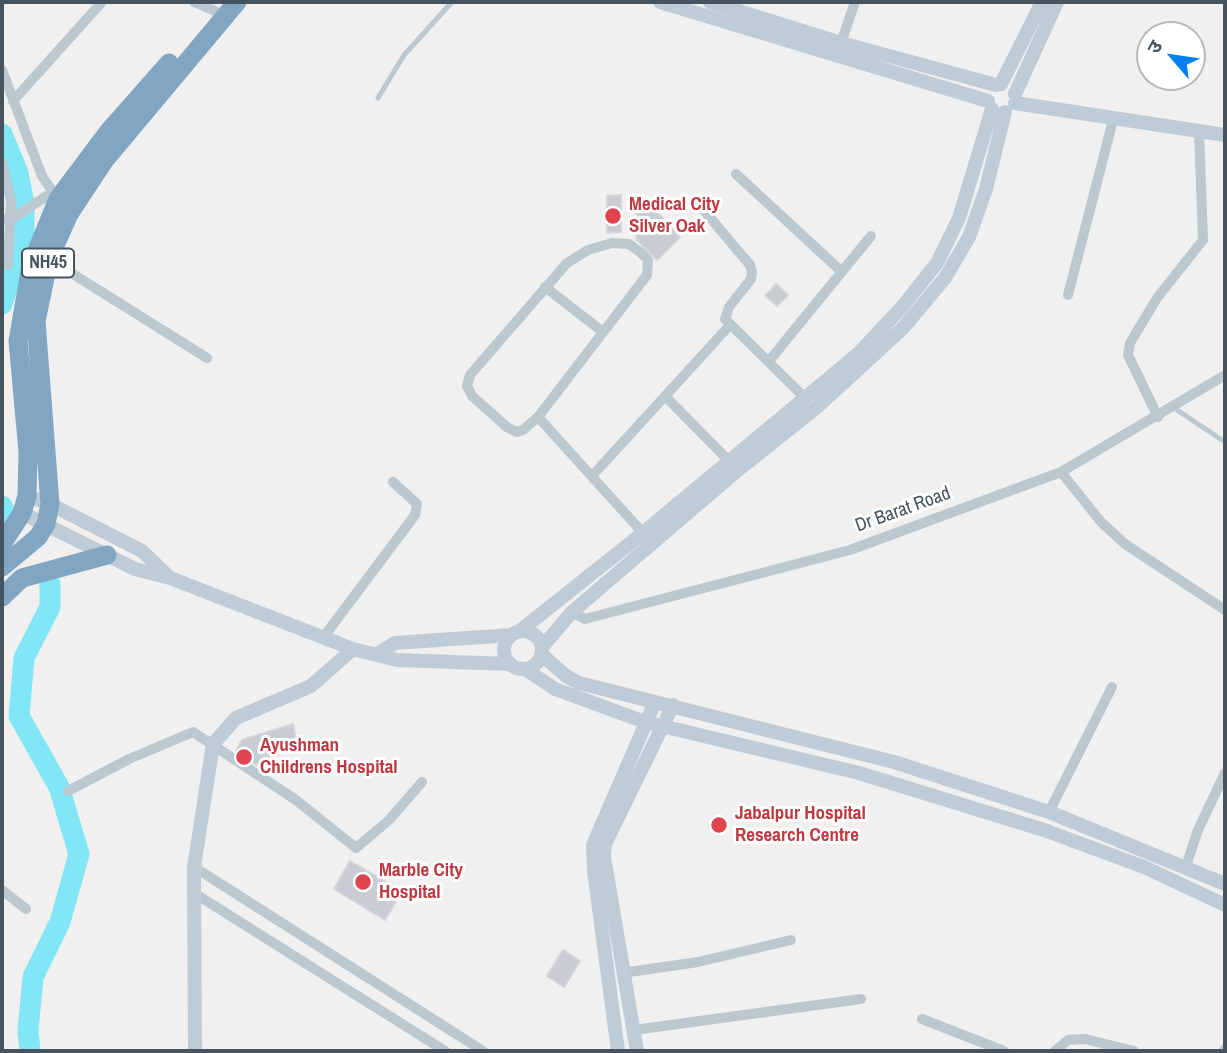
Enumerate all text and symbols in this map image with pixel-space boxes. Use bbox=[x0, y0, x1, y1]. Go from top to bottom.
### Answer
north arrow bbox=[1136, 21, 1206, 91]
text: उ bbox=[1140, 36, 1168, 58]
place label: Medical City Silver Oak bbox=[629, 194, 720, 238]
marker: Medical City Silver Oak bbox=[603, 206, 623, 226]
road number: NH45 bbox=[22, 248, 74, 278]
street label: Dr Barat Road bbox=[852, 482, 954, 538]
place label: Ayushman Childrens Hospital bbox=[260, 735, 398, 779]
marker: Ayushman Childrens Hospital bbox=[234, 747, 254, 767]
place label: Jabalpur Hospital Research Centre bbox=[735, 803, 866, 847]
marker: Jabalpur Hospital Research Centre bbox=[709, 815, 729, 835]
place label: Marble City Hospital bbox=[379, 860, 463, 904]
marker: Marble City Hospital bbox=[353, 872, 373, 892]

